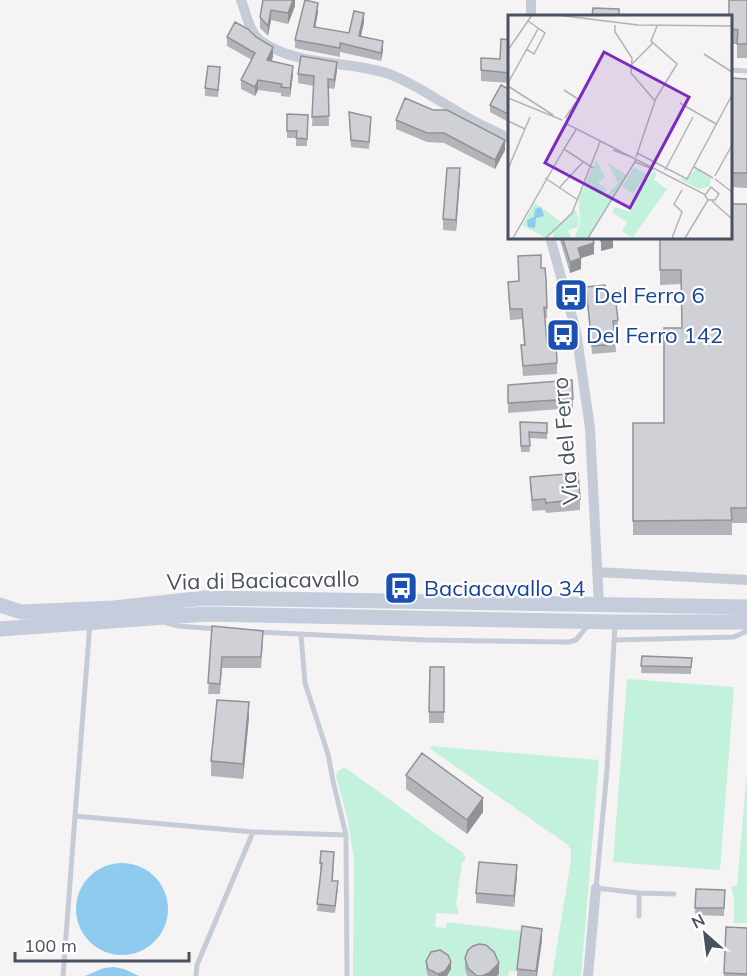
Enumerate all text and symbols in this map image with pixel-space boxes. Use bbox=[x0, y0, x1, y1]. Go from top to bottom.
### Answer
inset map bbox=[508, 15, 732, 238]
bus stop icon: Del Ferro 6 bbox=[553, 277, 589, 313]
place label: Del Ferro 6 bbox=[594, 281, 705, 309]
bus stop icon: Del Ferro 142 bbox=[545, 317, 581, 353]
place label: Del Ferro 142 bbox=[586, 321, 723, 349]
street label: Via del Ferro bbox=[545, 376, 585, 506]
street label: Via di Baciacavallo bbox=[166, 564, 360, 596]
bus stop icon: Baciacavallo 34 bbox=[383, 570, 419, 606]
place label: Baciacavallo 34 bbox=[424, 574, 585, 602]
north arrow bbox=[675, 904, 735, 964]
text: N bbox=[688, 909, 708, 932]
scale bar bbox=[15, 925, 189, 963]
text: 100 m bbox=[24, 934, 77, 957]

